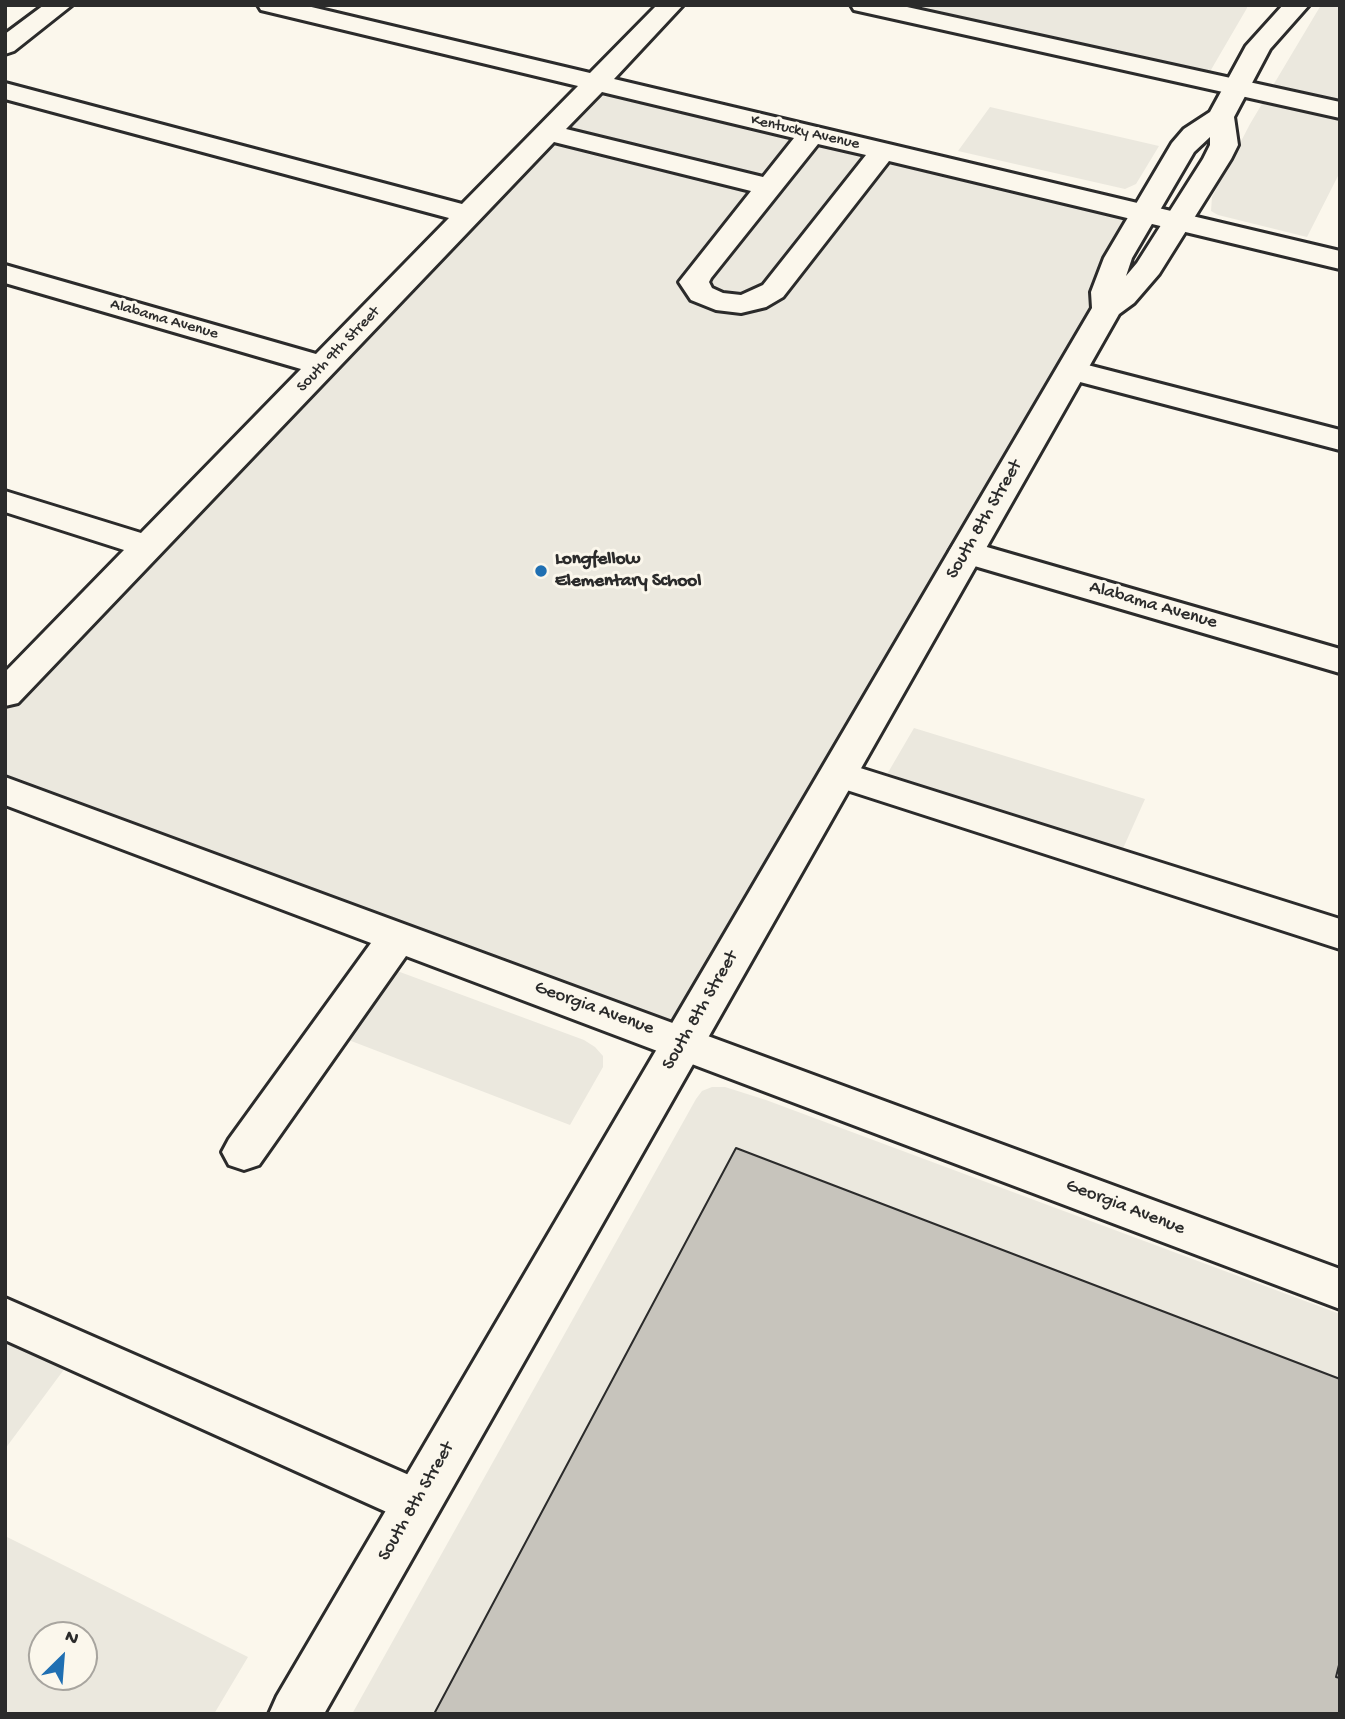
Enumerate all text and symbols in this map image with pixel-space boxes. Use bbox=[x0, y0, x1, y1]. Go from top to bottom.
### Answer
street label: Kentucky Avenue bbox=[749, 111, 861, 155]
street label: Alabama Avenue bbox=[108, 295, 220, 345]
street label: South 9th Street bbox=[293, 303, 385, 397]
street label: South 8th Street bbox=[942, 456, 1028, 584]
place label: Longfellow Elementary School bbox=[555, 549, 701, 593]
marker: Longfellow Elementary School bbox=[533, 563, 549, 579]
street label: Alabama Avenue bbox=[1086, 577, 1220, 635]
street label: South 8th Street bbox=[658, 947, 744, 1075]
street label: Georgia Avenue bbox=[531, 977, 657, 1041]
street label: Georgia Avenue bbox=[1062, 1175, 1188, 1241]
street label: South 8th Street bbox=[374, 1438, 460, 1566]
north arrow bbox=[28, 1621, 98, 1691]
text: N bbox=[61, 1625, 82, 1651]

